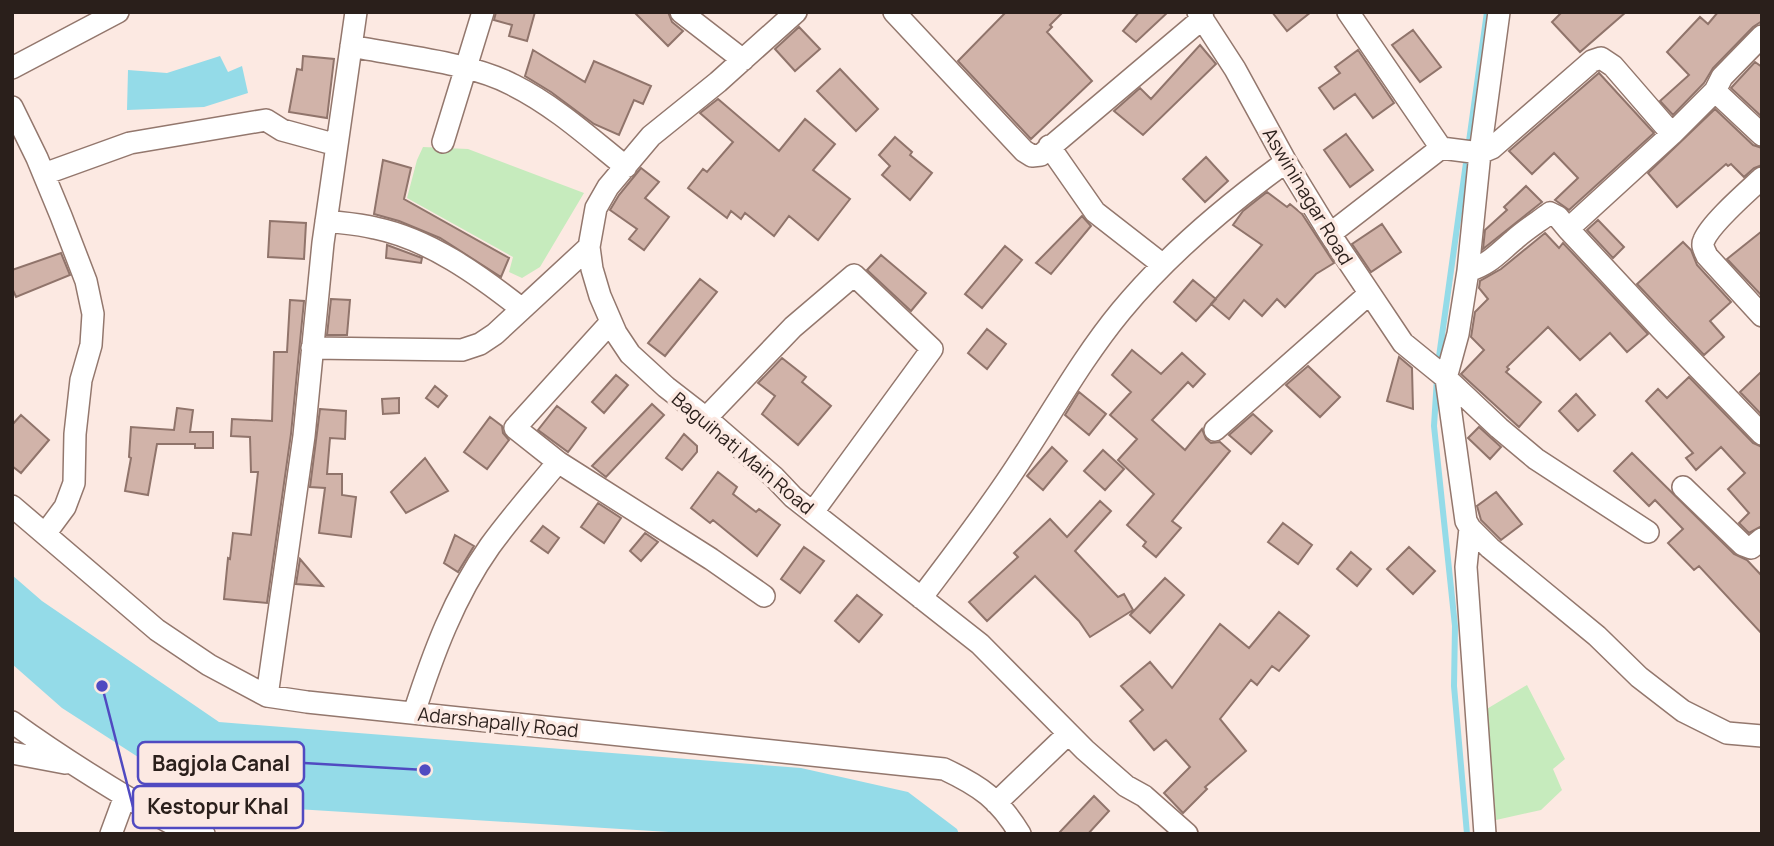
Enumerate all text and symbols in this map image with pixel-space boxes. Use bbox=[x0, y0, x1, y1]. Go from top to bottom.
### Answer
street label: Aswininagar Road bbox=[1257, 123, 1359, 269]
street label: Baguihati Main Road bbox=[666, 386, 820, 520]
street label: Adarshapally Road bbox=[416, 701, 580, 743]
callout: Bagjola Canal bbox=[138, 742, 304, 784]
text: Bagjola Canal bbox=[152, 749, 290, 777]
callout: Kestopur Khal bbox=[133, 786, 303, 828]
text: Kestopur Khal bbox=[147, 792, 289, 820]

